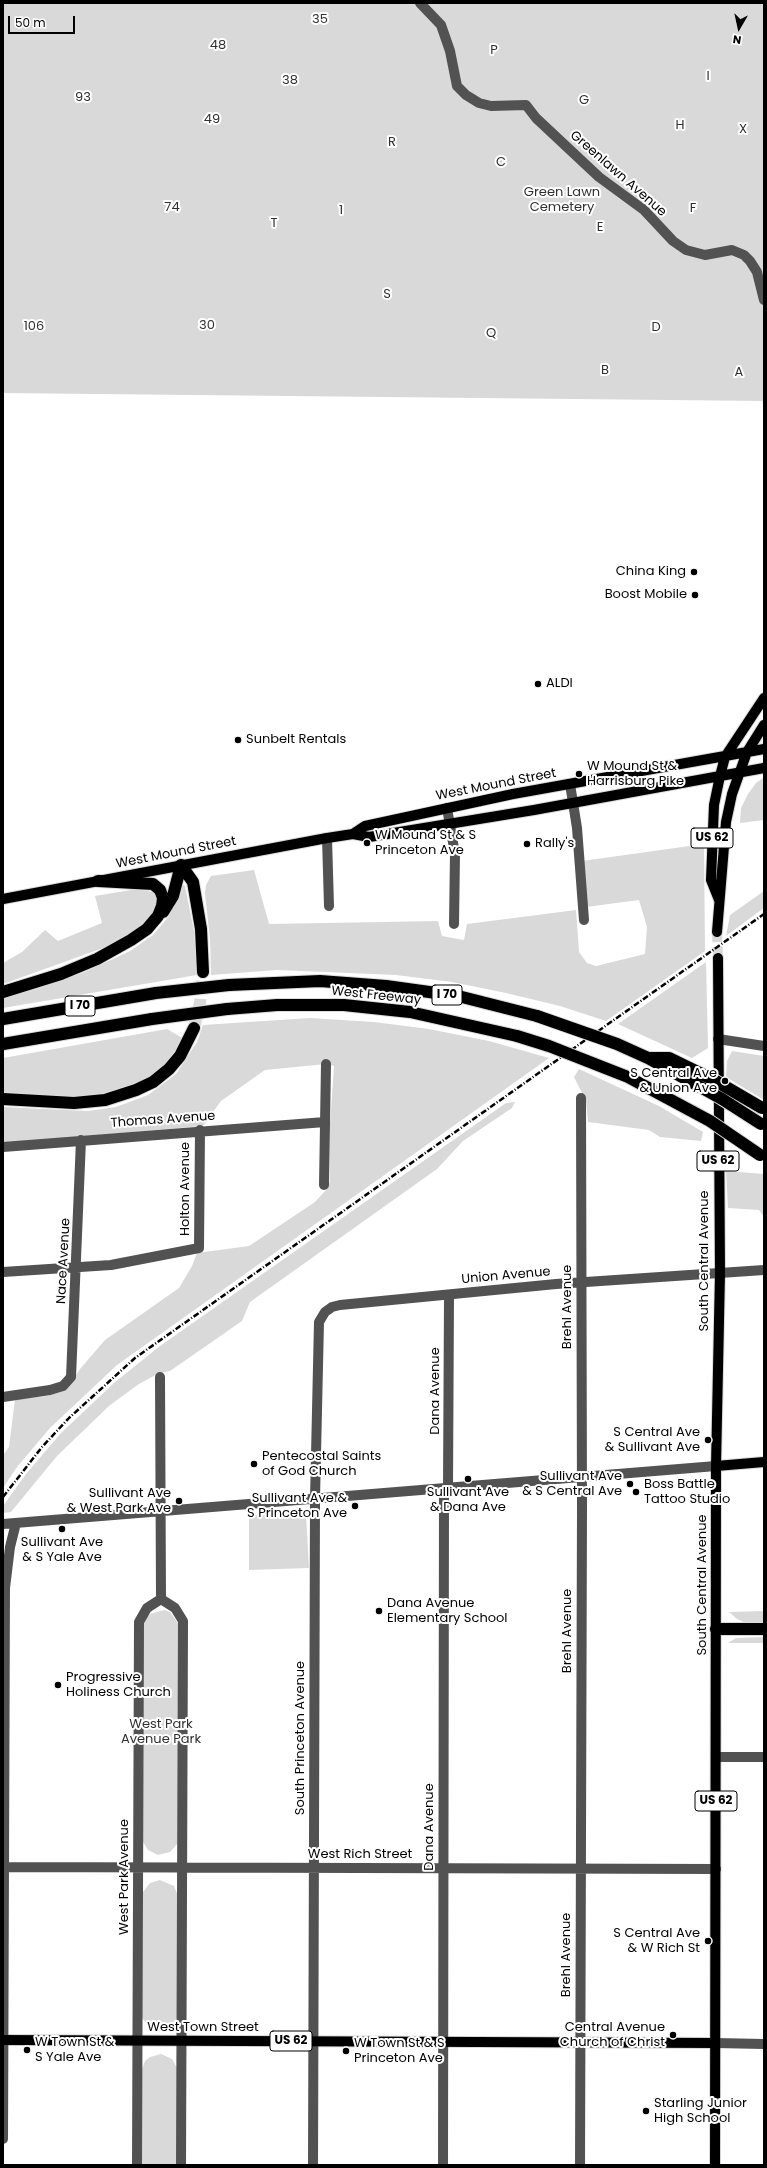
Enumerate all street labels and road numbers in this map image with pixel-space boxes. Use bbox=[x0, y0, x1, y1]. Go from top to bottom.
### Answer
street label: Greenlawn Avenue bbox=[567, 128, 669, 220]
street label: West Mound Street bbox=[435, 766, 557, 804]
road number: US 62 bbox=[691, 828, 733, 848]
street label: West Mound Street bbox=[115, 834, 237, 872]
street label: West Freeway bbox=[330, 984, 422, 1008]
road number: I 70 bbox=[432, 985, 462, 1005]
road number: I 70 bbox=[65, 996, 95, 1016]
street label: Thomas Avenue bbox=[110, 1109, 216, 1131]
street label: Holton Avenue bbox=[178, 1142, 194, 1236]
road number: US 62 bbox=[697, 1151, 739, 1171]
street label: South Central Avenue bbox=[697, 1190, 713, 1332]
street label: Nace Avenue bbox=[54, 1218, 74, 1304]
street label: Union Avenue bbox=[461, 1264, 551, 1288]
street label: Brehl Avenue bbox=[560, 1265, 576, 1349]
street label: Dana Avenue bbox=[428, 1347, 444, 1435]
street label: South Central Avenue bbox=[695, 1514, 711, 1656]
street label: Brehl Avenue bbox=[560, 1589, 576, 1673]
street label: South Princeton Avenue bbox=[293, 1661, 309, 1815]
street label: Dana Avenue bbox=[422, 1783, 438, 1871]
road number: US 62 bbox=[695, 1791, 737, 1811]
street label: West Park Avenue bbox=[117, 1819, 133, 1935]
street label: West Rich Street bbox=[308, 1847, 412, 1863]
street label: Brehl Avenue bbox=[559, 1913, 575, 1997]
street label: West Town Street bbox=[147, 2020, 259, 2036]
road number: US 62 bbox=[270, 2031, 312, 2051]

